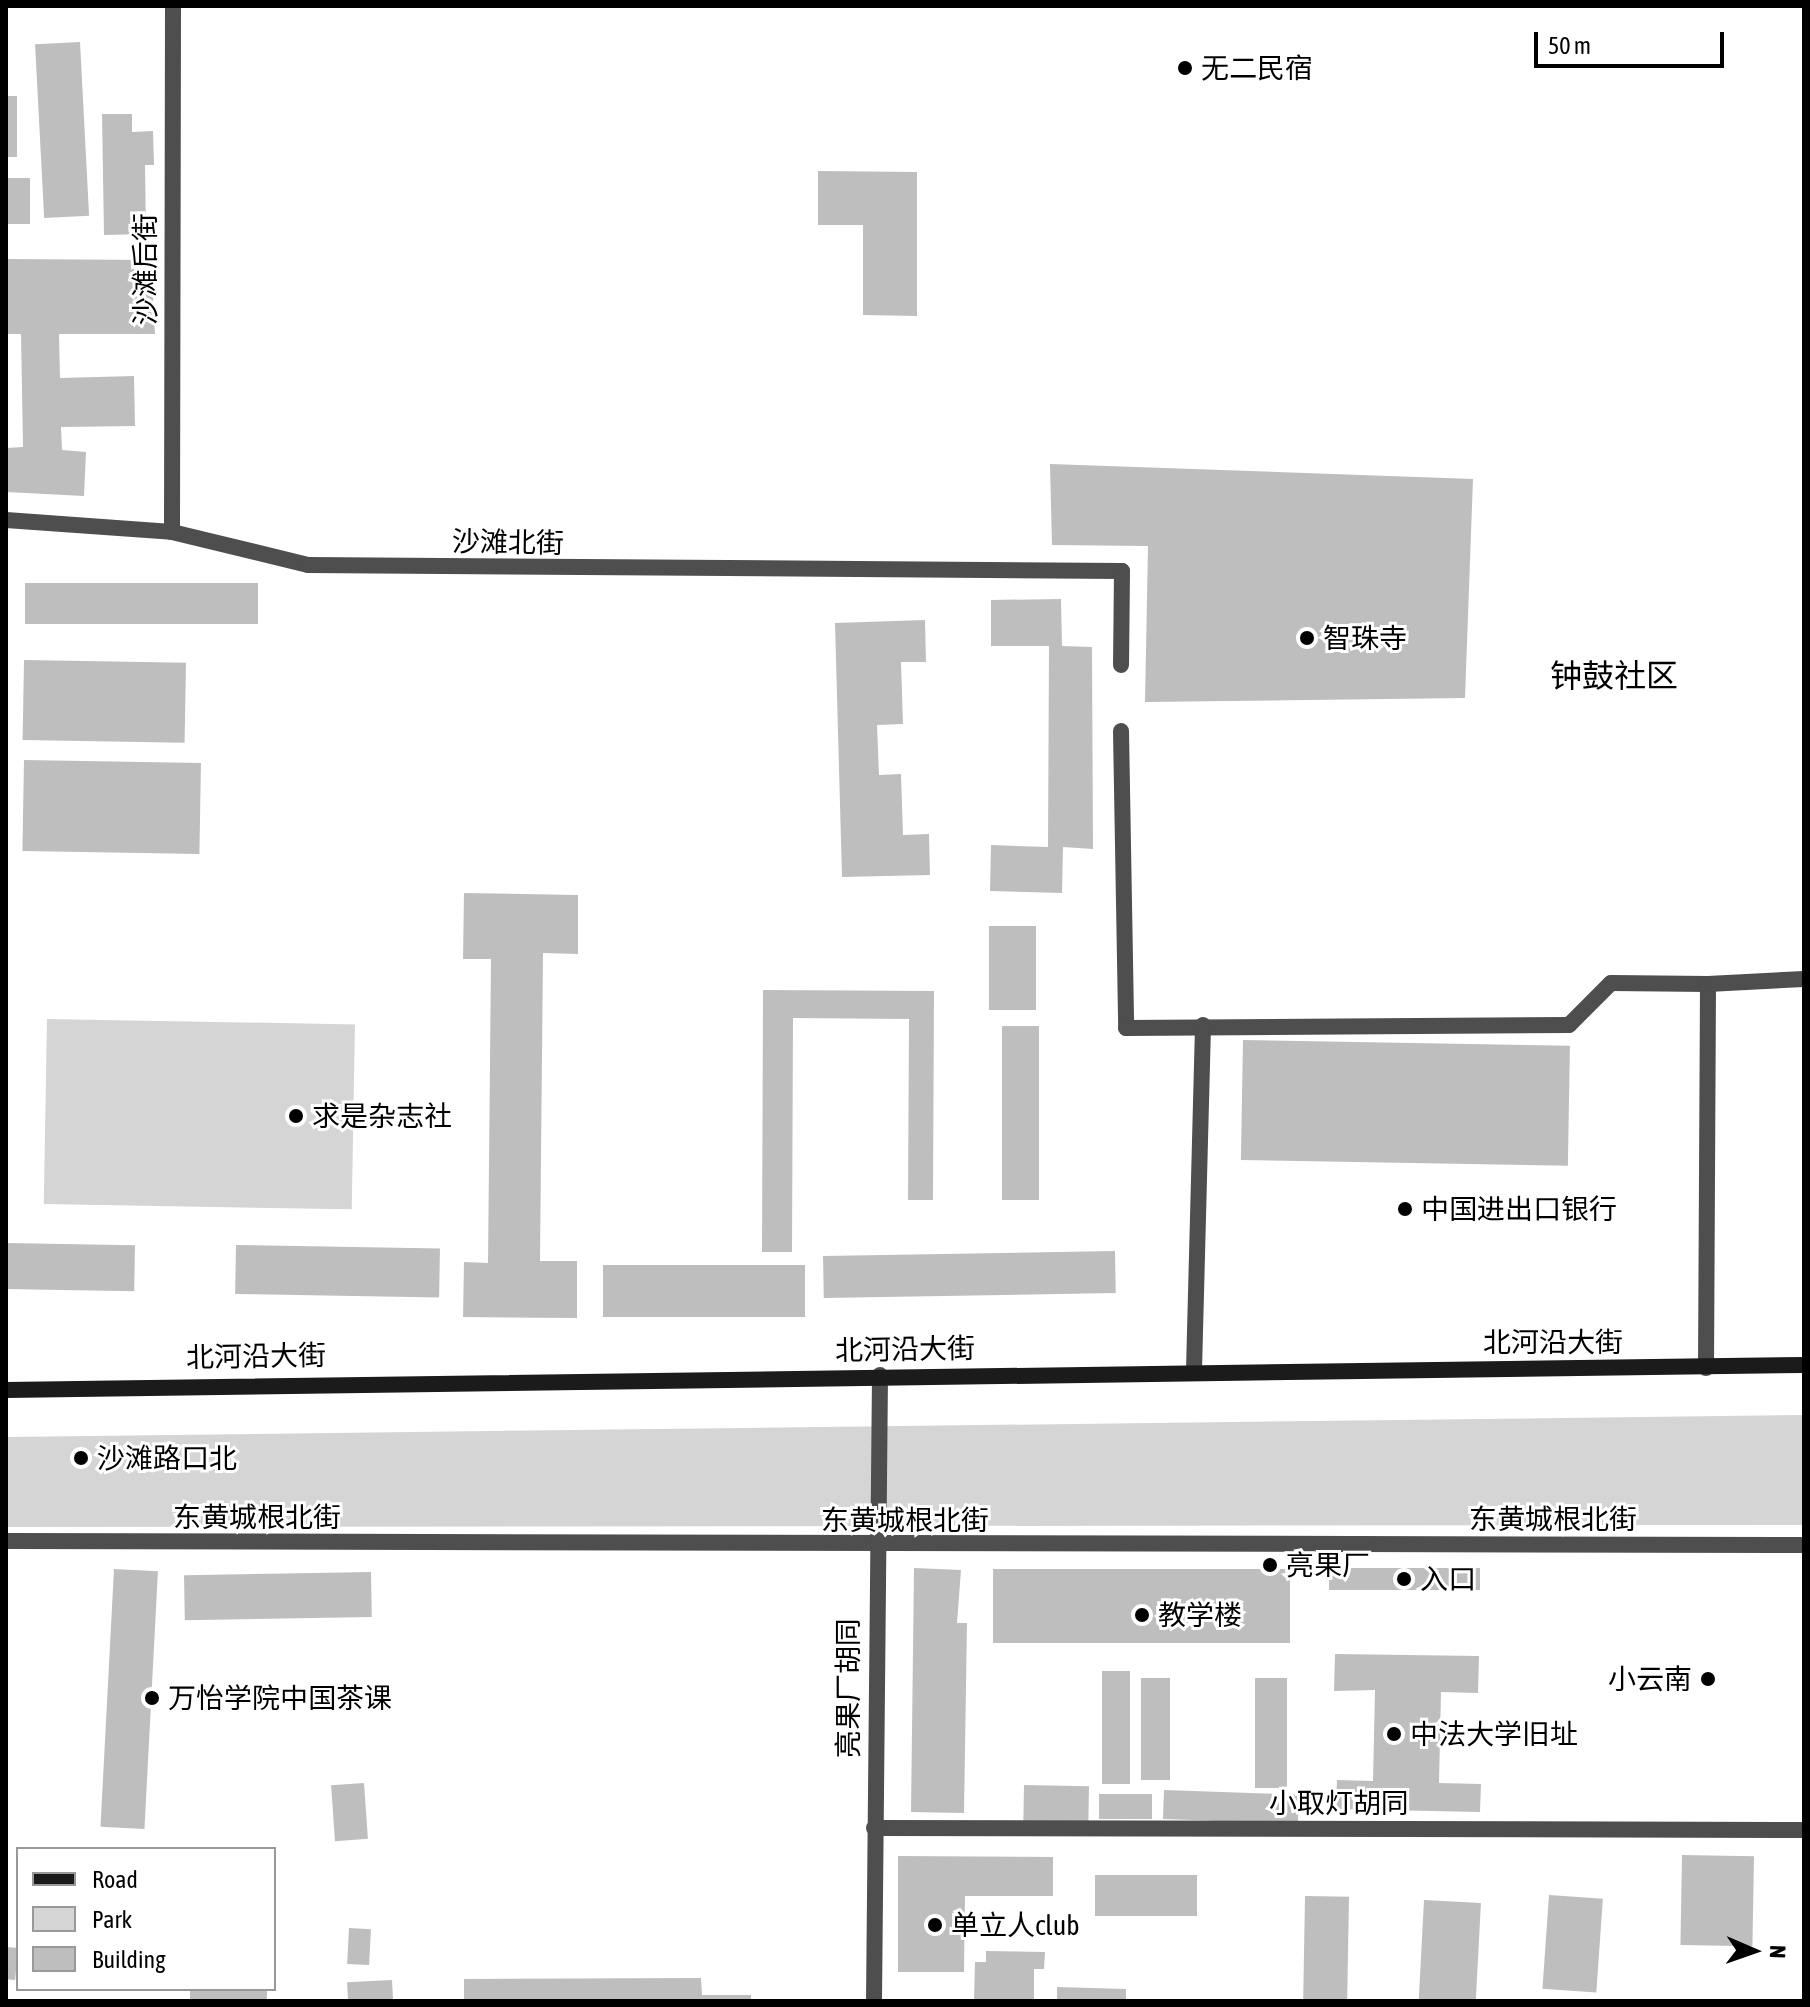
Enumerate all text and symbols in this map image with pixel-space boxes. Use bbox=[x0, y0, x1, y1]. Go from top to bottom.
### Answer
scale bar bbox=[1538, 16, 1728, 66]
text: 50 m bbox=[1548, 32, 1591, 59]
place label: 无二民宿 bbox=[1201, 51, 1313, 85]
marker: 无二民宿 bbox=[1176, 59, 1194, 77]
street label: 沙滩后街 bbox=[128, 213, 162, 325]
street label: 沙滩北街 bbox=[452, 524, 564, 560]
place label: 智珠寺 bbox=[1323, 621, 1407, 655]
marker: 智珠寺 bbox=[1298, 629, 1316, 647]
district label: 钟鼓社区 bbox=[1550, 657, 1678, 695]
place label: 求是杂志社 bbox=[312, 1099, 452, 1133]
marker: 求是杂志社 bbox=[287, 1107, 305, 1125]
place label: 中国进出口银行 bbox=[1421, 1192, 1617, 1226]
marker: 中国进出口银行 bbox=[1396, 1200, 1414, 1218]
street label: 北河沿大街 bbox=[1483, 1325, 1623, 1359]
street label: 北河沿大街 bbox=[835, 1331, 975, 1367]
street label: 北河沿大街 bbox=[186, 1338, 326, 1374]
place label: 沙滩路口北 bbox=[97, 1441, 237, 1475]
marker: 沙滩路口北 bbox=[72, 1449, 90, 1467]
street label: 东黄城根北街 bbox=[173, 1500, 341, 1534]
street label: 东黄城根北街 bbox=[1469, 1502, 1637, 1536]
street label: 东黄城根北街 bbox=[821, 1503, 989, 1537]
place label: 亮果厂 bbox=[1286, 1548, 1370, 1582]
marker: 亮果厂 bbox=[1261, 1556, 1279, 1574]
place label: 入口 bbox=[1420, 1562, 1476, 1596]
marker: 入口 bbox=[1395, 1570, 1413, 1588]
place label: 教学楼 bbox=[1158, 1598, 1242, 1632]
marker: 教学楼 bbox=[1133, 1606, 1151, 1624]
street label: 亮果厂胡同 bbox=[831, 1618, 865, 1758]
place label: 小云南 bbox=[1608, 1662, 1692, 1696]
marker: 小云南 bbox=[1699, 1670, 1717, 1688]
place label: 万怡学院中国茶课 bbox=[168, 1681, 392, 1715]
marker: 万怡学院中国茶课 bbox=[143, 1689, 161, 1707]
place label: 中法大学旧址 bbox=[1410, 1717, 1578, 1751]
marker: 中法大学旧址 bbox=[1385, 1725, 1403, 1743]
street label: 小取灯胡同 bbox=[1269, 1786, 1409, 1820]
legend bbox=[16, 1847, 276, 1991]
text: Road bbox=[92, 1866, 138, 1893]
text: Park bbox=[92, 1906, 132, 1933]
place label: 单立人club bbox=[951, 1908, 1080, 1942]
north arrow bbox=[1714, 1911, 1794, 1991]
marker: 单立人club bbox=[926, 1916, 944, 1934]
text: N bbox=[1765, 1945, 1791, 1959]
text: Building bbox=[92, 1946, 165, 1973]

